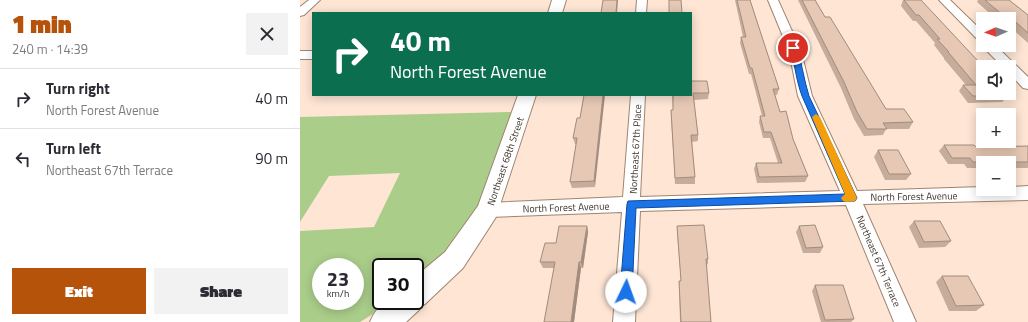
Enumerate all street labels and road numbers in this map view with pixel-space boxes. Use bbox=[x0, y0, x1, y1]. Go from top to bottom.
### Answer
street label: Northeast 67th Place bbox=[626, 104, 645, 194]
street label: Northeast 68th Street bbox=[483, 114, 528, 207]
street label: North Forest Avenue bbox=[870, 188, 958, 205]
street label: North Forest Avenue bbox=[522, 198, 610, 217]
street label: Northeast 67th Terrace bbox=[853, 213, 905, 309]

